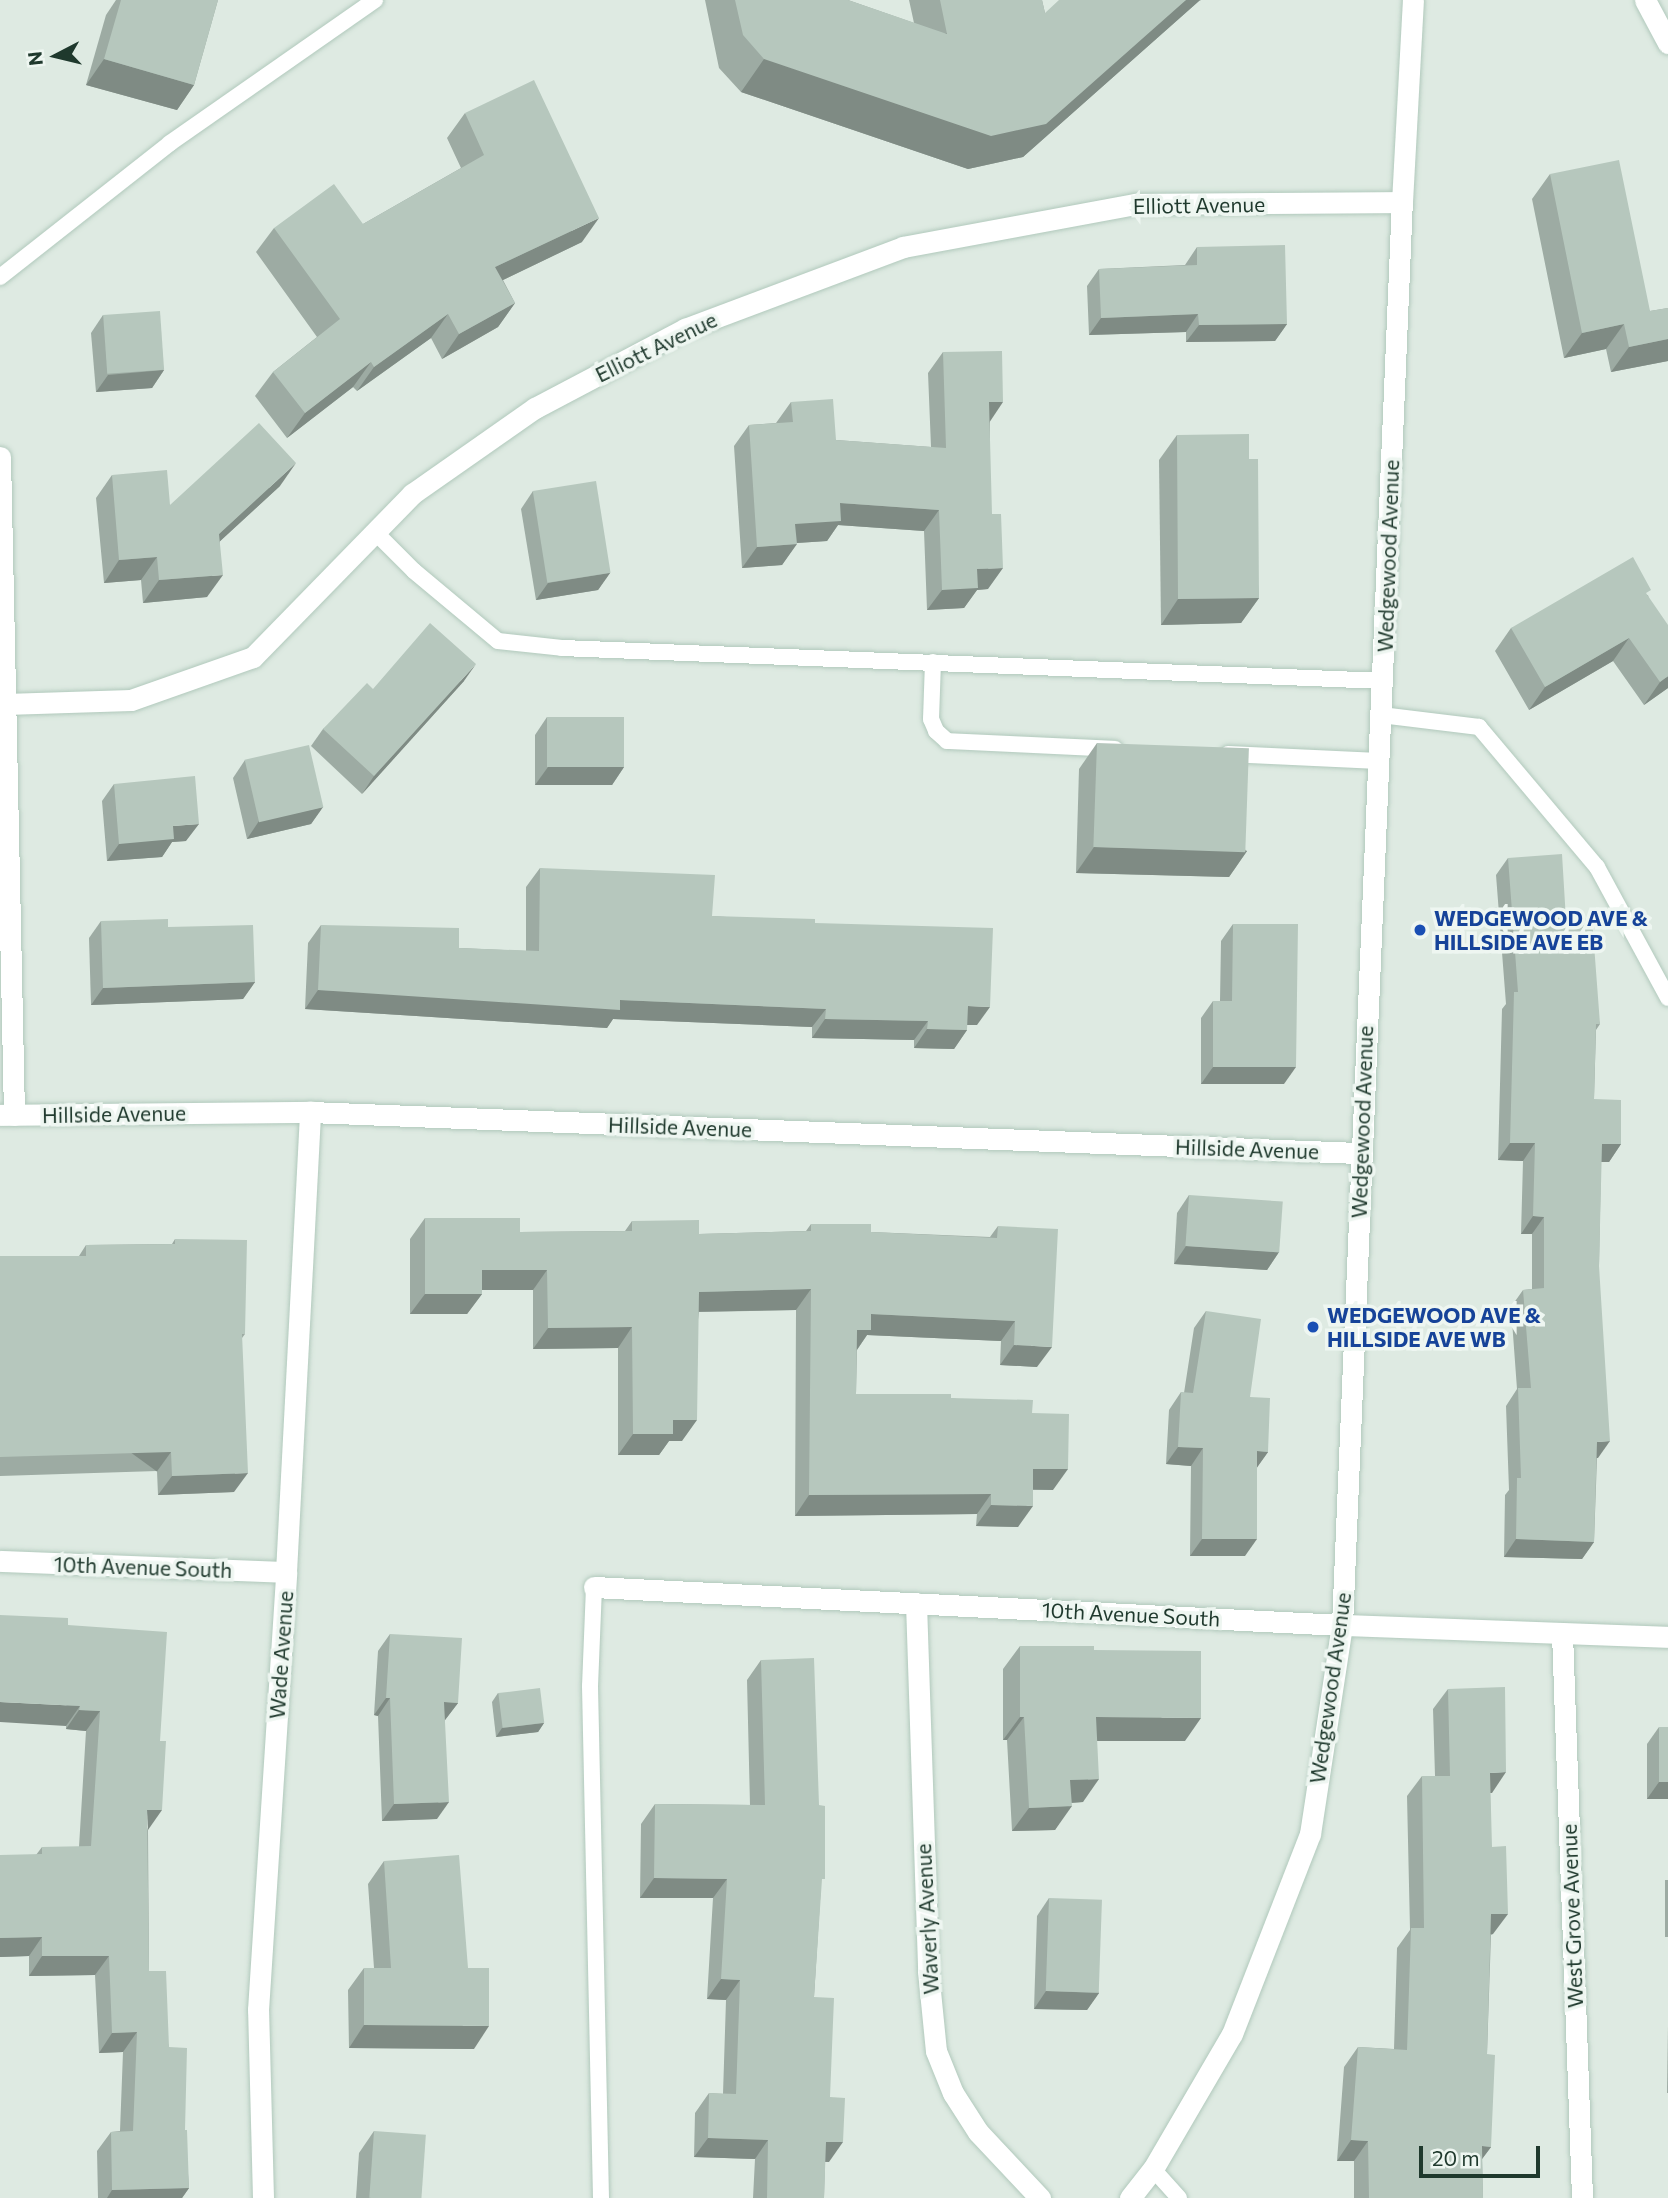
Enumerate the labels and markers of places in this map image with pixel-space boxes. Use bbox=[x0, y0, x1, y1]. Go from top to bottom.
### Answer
place label: WEDGEWOOD AVE & HILLSIDE AVE EB bbox=[1434, 905, 1648, 955]
marker: WEDGEWOOD AVE & HILLSIDE AVE EB bbox=[1412, 922, 1428, 938]
place label: WEDGEWOOD AVE & HILLSIDE AVE WB bbox=[1327, 1302, 1541, 1352]
marker: WEDGEWOOD AVE & HILLSIDE AVE WB bbox=[1305, 1319, 1321, 1335]

